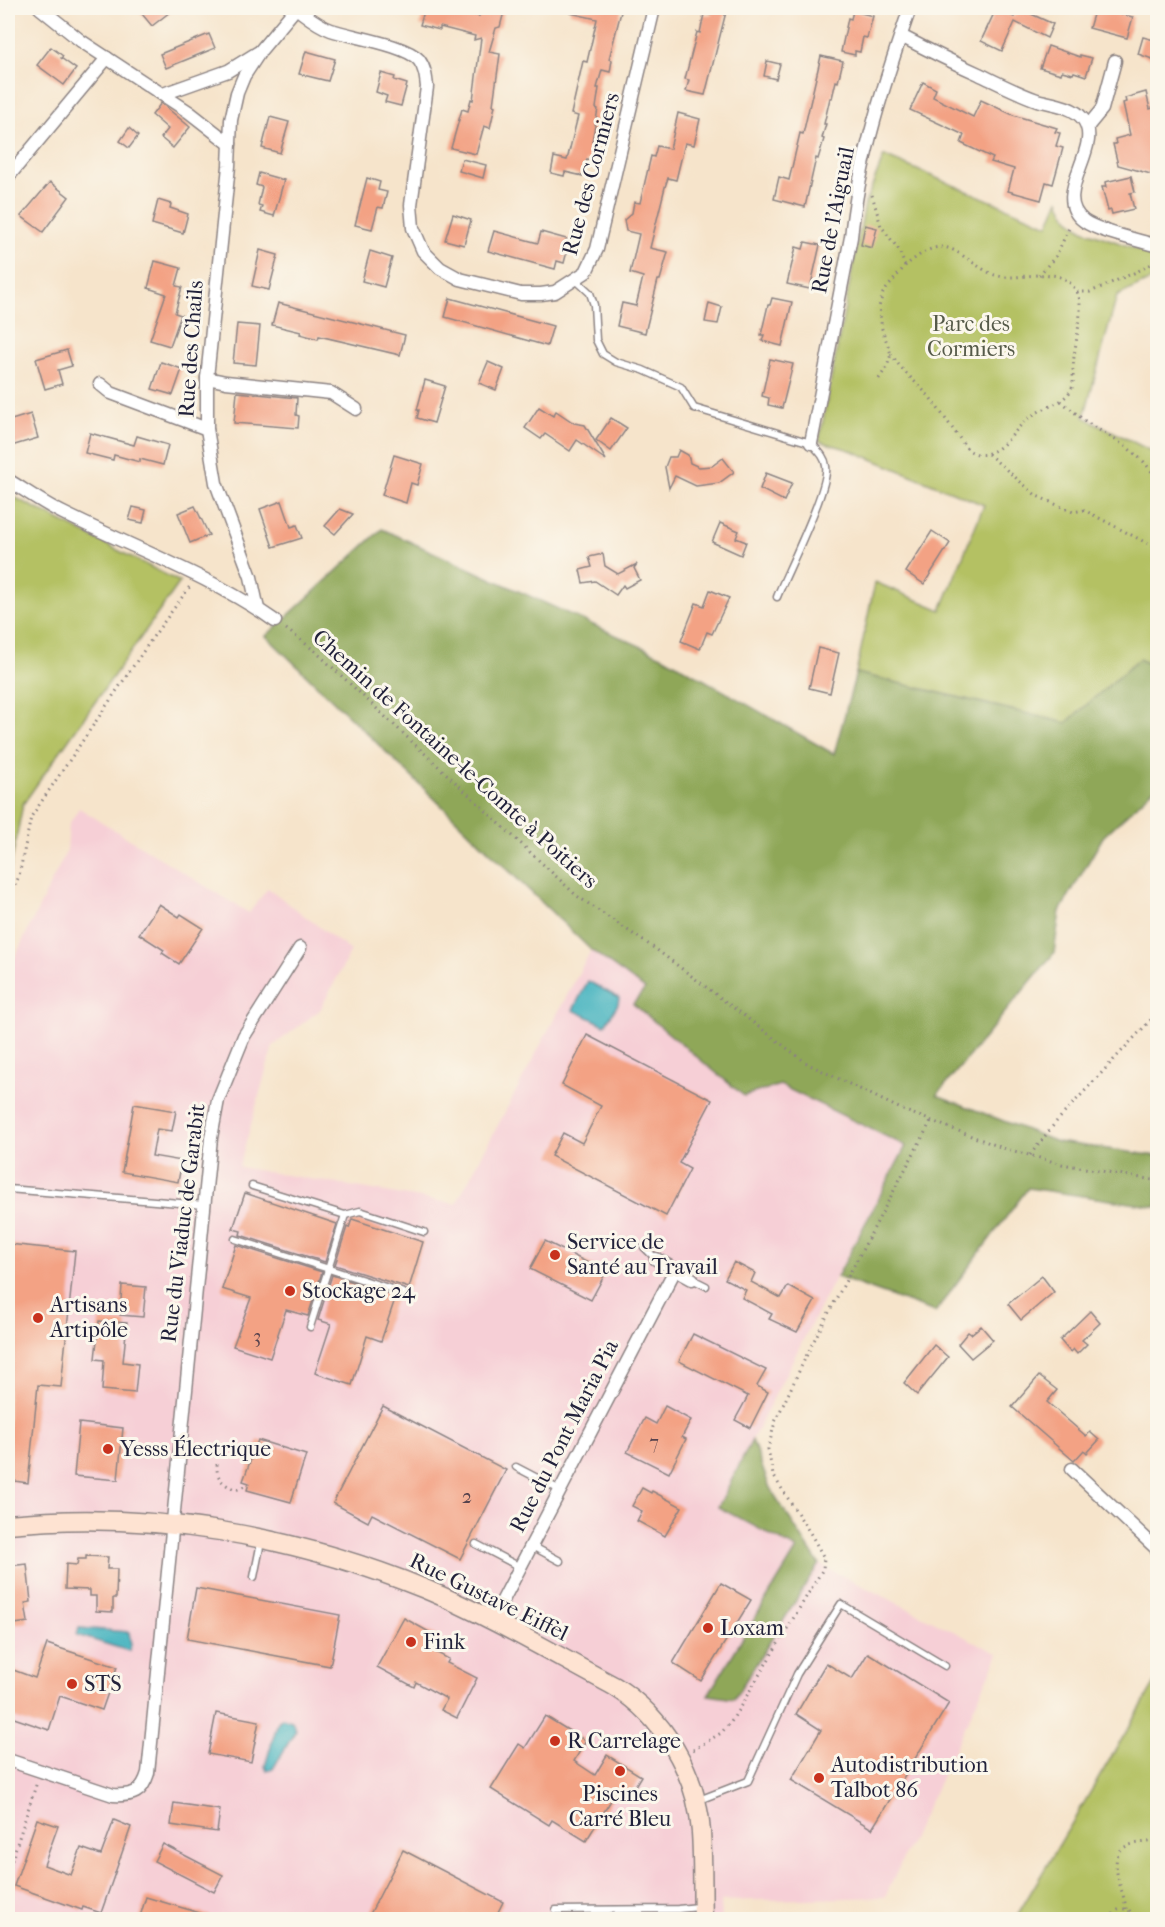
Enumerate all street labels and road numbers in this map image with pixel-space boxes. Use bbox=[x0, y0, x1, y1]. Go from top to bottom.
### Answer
street label: Rue des Cormiers bbox=[557, 90, 625, 258]
street label: Rue de l’Aiguail bbox=[806, 144, 860, 296]
street label: Rue des Chails bbox=[173, 280, 209, 418]
street label: Chemin de Fontaine-le-Comte à Poitiers bbox=[307, 624, 603, 894]
street label: Rue du Viaduc de Garabit bbox=[155, 1102, 211, 1344]
street label: Rue du Pont Maria Pia bbox=[504, 1335, 624, 1537]
street label: Rue Gustave Eiffel bbox=[405, 1547, 573, 1647]

